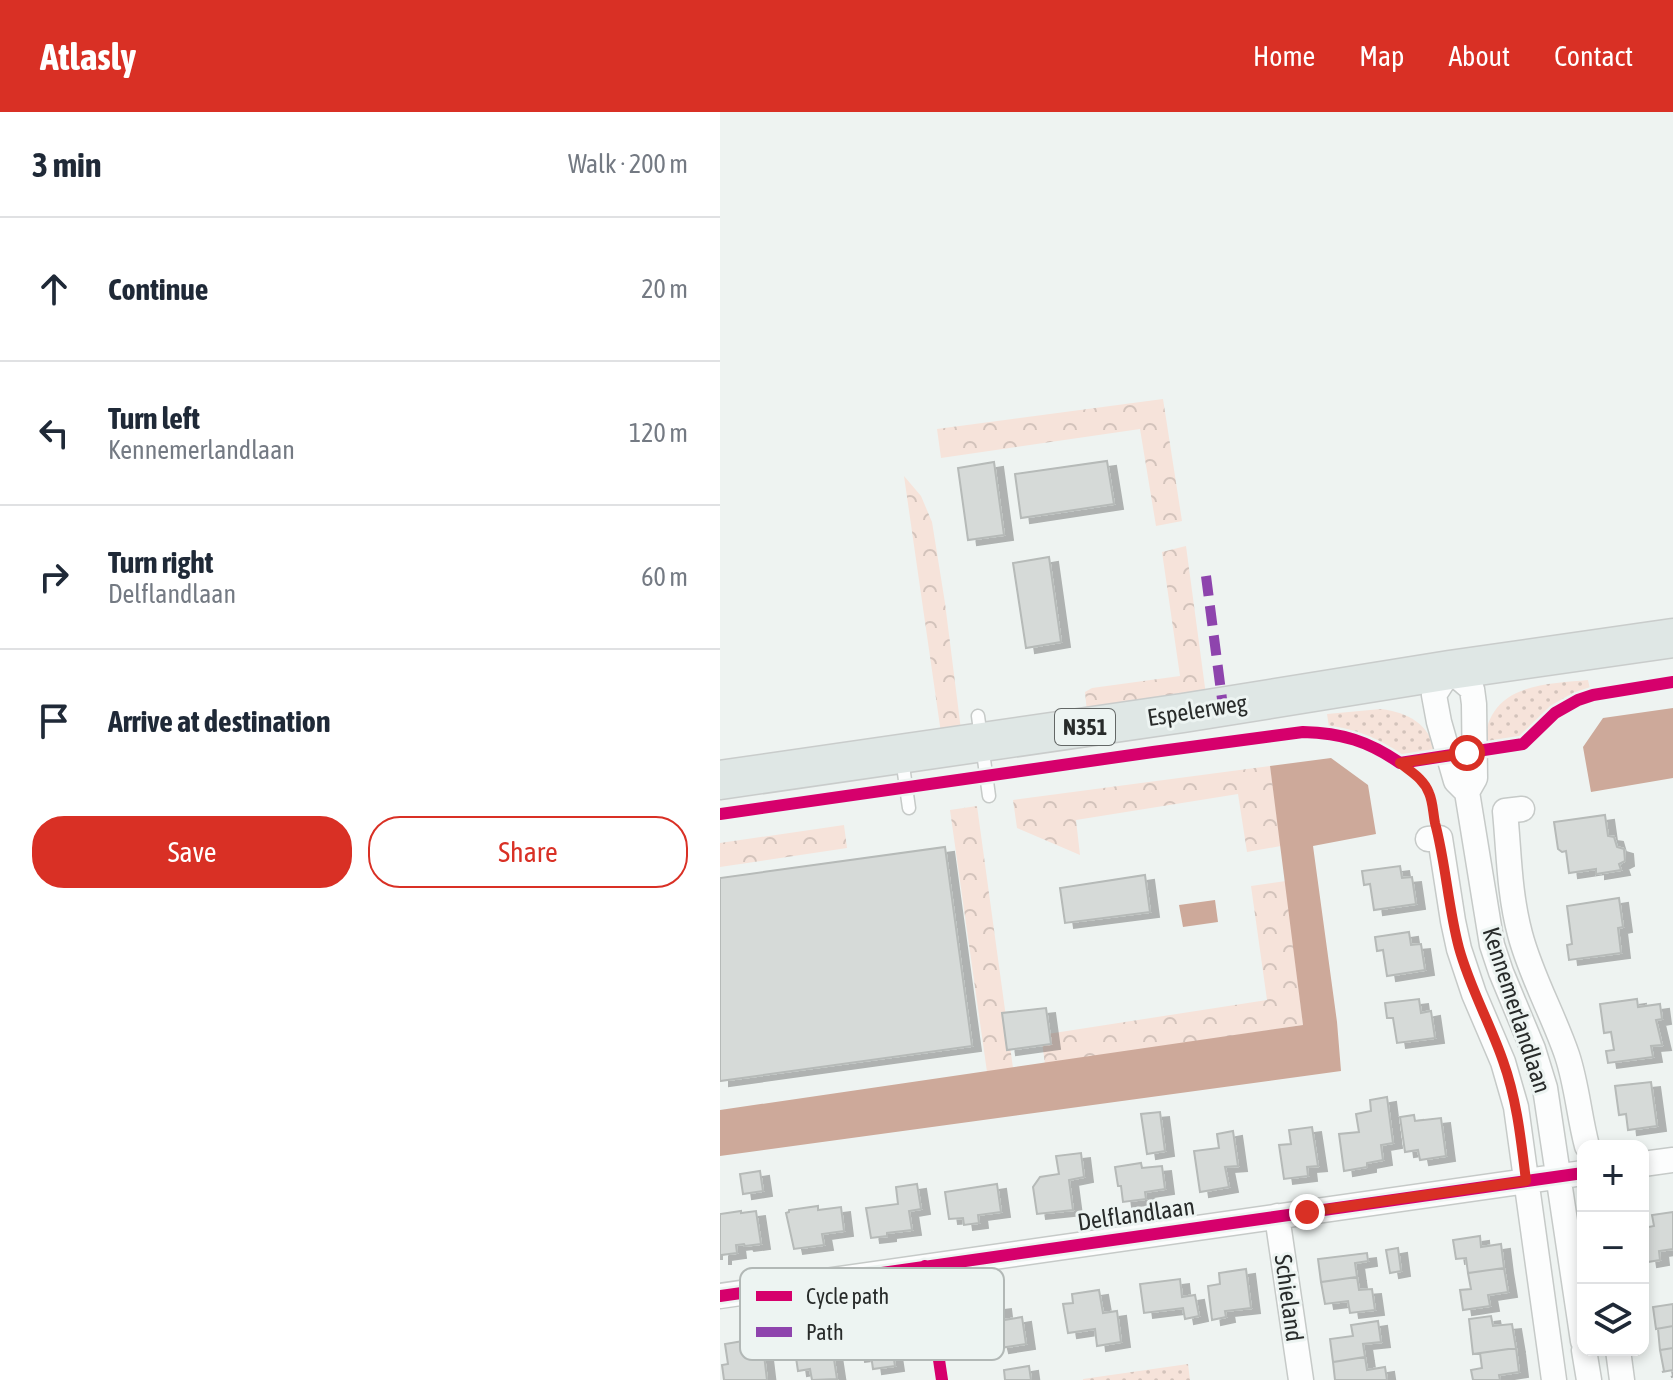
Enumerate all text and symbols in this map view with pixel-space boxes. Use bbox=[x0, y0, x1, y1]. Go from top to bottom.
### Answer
text: Atlasly bbox=[40, 35, 136, 78]
text: Home bbox=[1253, 40, 1315, 72]
text: Map bbox=[1359, 40, 1404, 72]
text: About bbox=[1448, 40, 1510, 72]
text: Contact bbox=[1554, 40, 1633, 72]
text: 3 min bbox=[32, 145, 101, 184]
text: Walk · 200 m bbox=[568, 149, 688, 179]
icon: ahead bbox=[32, 267, 76, 311]
text: Continue bbox=[108, 272, 208, 306]
text: 20 m bbox=[641, 274, 688, 304]
text: Turn left bbox=[108, 401, 200, 435]
icon: left bbox=[32, 411, 76, 455]
text: 120 m bbox=[629, 418, 688, 448]
text: Kennemerlandlaan bbox=[108, 435, 295, 465]
text: Turn right bbox=[108, 545, 214, 579]
icon: right bbox=[32, 555, 76, 599]
text: 60 m bbox=[641, 562, 688, 592]
text: Delflandlaan bbox=[108, 579, 236, 609]
street label: Espelerweg bbox=[1145, 689, 1249, 731]
icon: arrive bbox=[32, 699, 76, 743]
text: Arrive at destination bbox=[108, 704, 330, 738]
road number: N351 bbox=[1055, 709, 1115, 745]
route start bbox=[1449, 735, 1485, 771]
button: Save bbox=[32, 816, 352, 888]
button: Share bbox=[368, 816, 688, 888]
street label: Kennemerlandlaan bbox=[1478, 924, 1556, 1096]
map controls bbox=[1577, 1140, 1649, 1356]
button: + bbox=[1577, 1140, 1649, 1212]
street label: Delflandlaan bbox=[1076, 1192, 1196, 1236]
route end bbox=[1289, 1194, 1325, 1230]
button: − bbox=[1577, 1212, 1649, 1284]
street label: Schieland bbox=[1270, 1253, 1308, 1343]
legend bbox=[740, 1268, 1004, 1360]
text: Cycle path bbox=[806, 1283, 889, 1309]
button: layers bbox=[1577, 1284, 1649, 1356]
text: Path bbox=[806, 1319, 844, 1345]

